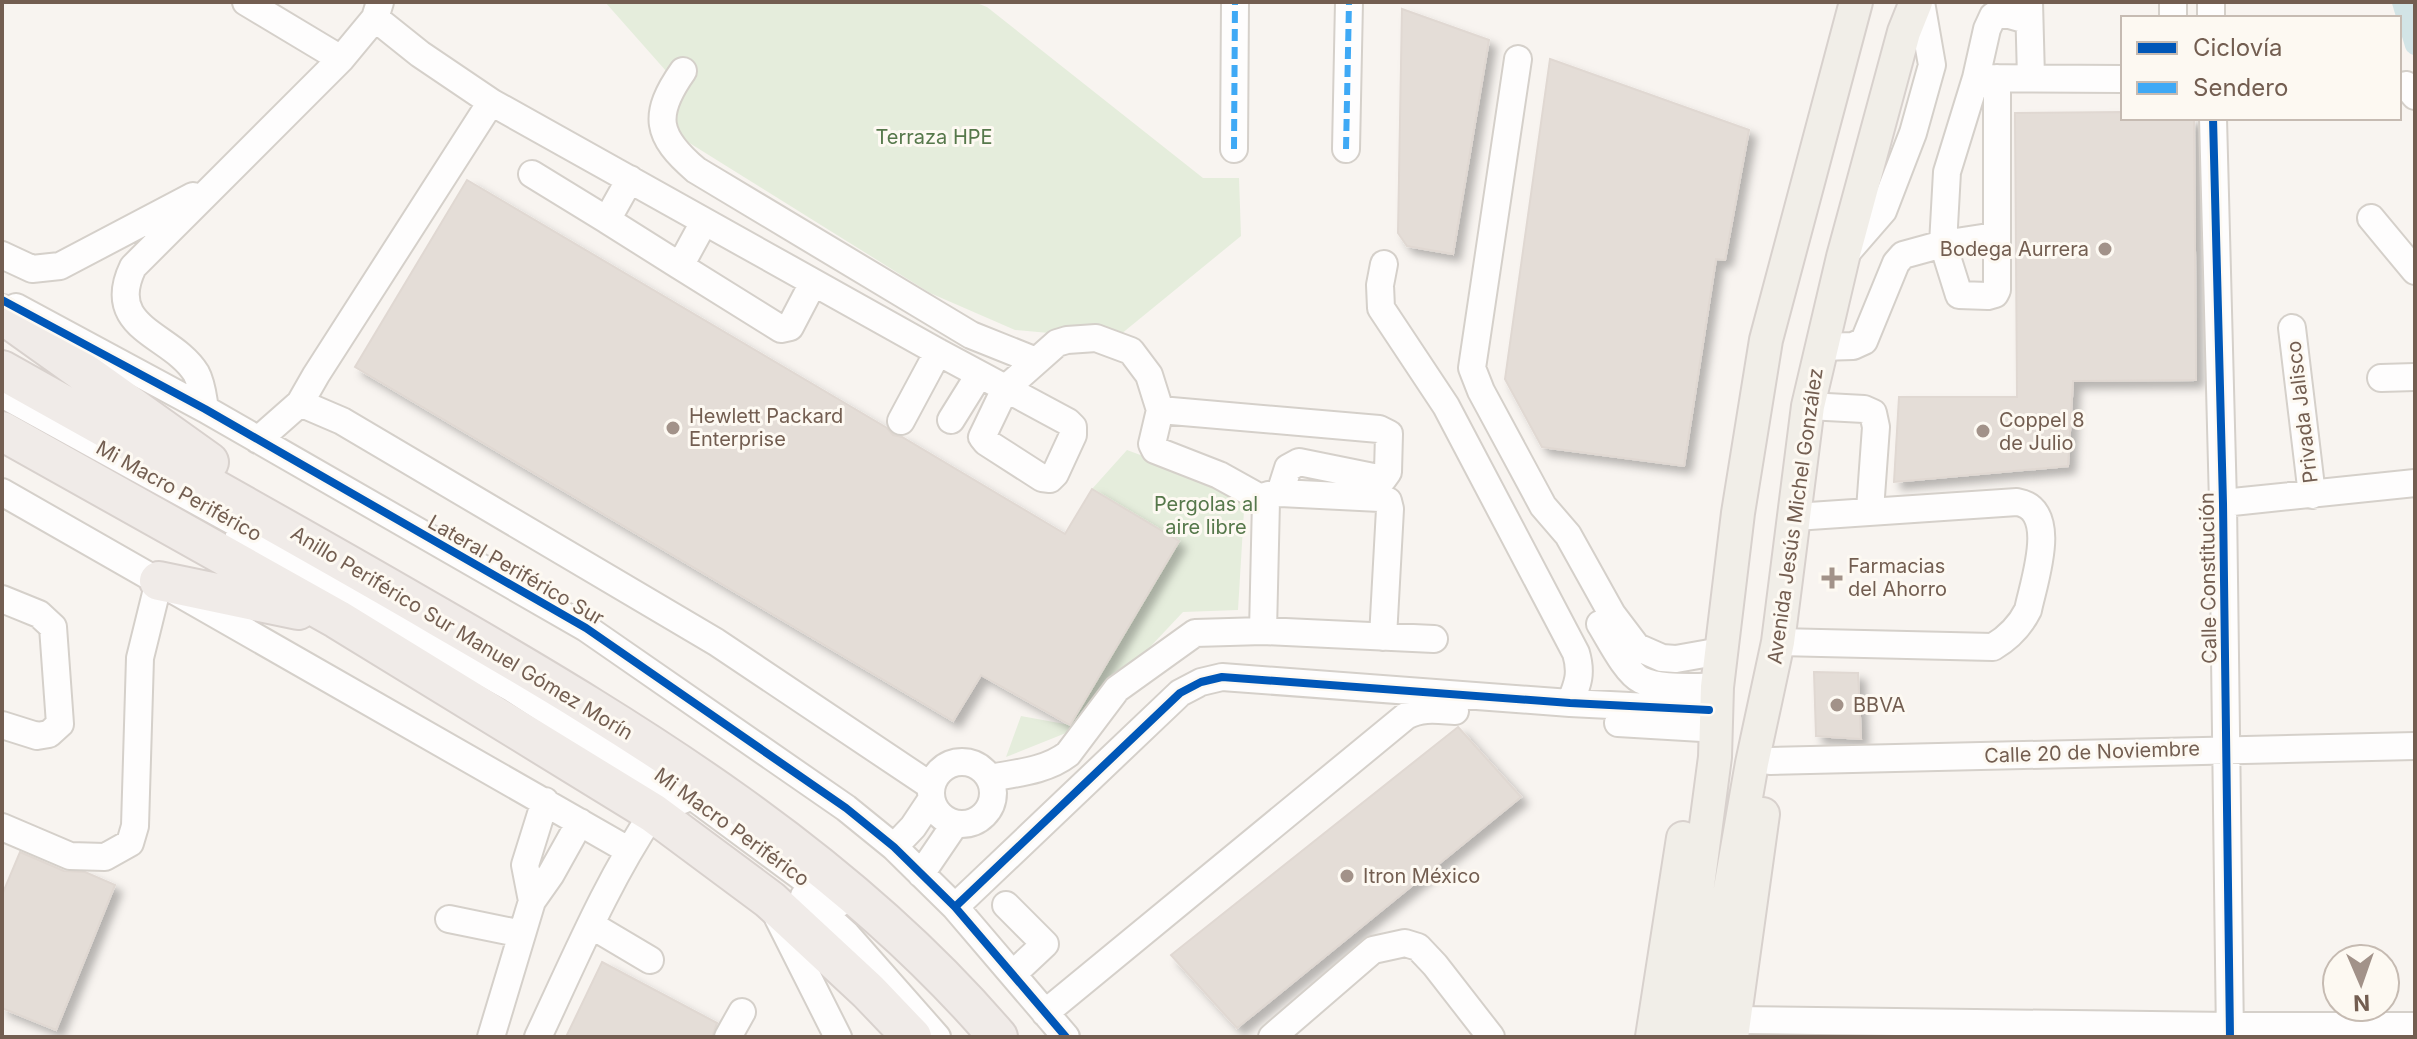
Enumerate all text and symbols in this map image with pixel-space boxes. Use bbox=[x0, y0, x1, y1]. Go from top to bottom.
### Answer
legend bbox=[2121, 16, 2401, 120]
text: Ciclovía bbox=[2193, 33, 2283, 62]
text: Sendero bbox=[2193, 73, 2288, 102]
park label: Terraza HPE bbox=[875, 125, 993, 149]
place label: Bodega Aurrera bbox=[1940, 237, 2089, 261]
marker: Bodega Aurrera bbox=[2096, 240, 2114, 258]
street label: Privada Jalisco bbox=[2281, 339, 2323, 485]
street label: Avenida Jesús Michel González bbox=[1762, 366, 1828, 666]
place label: Hewlett Packard Enterprise bbox=[689, 404, 843, 451]
place label: Coppel 8 de Julio bbox=[1999, 408, 2085, 455]
marker: Hewlett Packard Enterprise bbox=[664, 419, 682, 437]
marker: Coppel 8 de Julio bbox=[1974, 422, 1992, 440]
street label: Mi Macro Periférico bbox=[92, 435, 266, 547]
park label: Pergolas al aire libre bbox=[1154, 492, 1258, 539]
street label: Calle Constitución bbox=[2195, 492, 2221, 664]
street label: Lateral Periférico Sur bbox=[424, 510, 609, 630]
street label: Anillo Periférico Sur Manuel Gómez Morín bbox=[287, 521, 637, 745]
place label: Farmacias del Ahorro bbox=[1848, 554, 1947, 601]
marker: Farmacias del Ahorro bbox=[1823, 569, 1841, 587]
place label: BBVA bbox=[1853, 693, 1906, 717]
marker: BBVA bbox=[1828, 696, 1846, 714]
street label: Calle 20 de Noviembre bbox=[1984, 736, 2200, 768]
street label: Mi Macro Periférico bbox=[650, 763, 814, 891]
place label: Itron México bbox=[1363, 864, 1480, 888]
marker: Itron México bbox=[1338, 867, 1356, 885]
north arrow bbox=[2321, 943, 2401, 1023]
text: N bbox=[2353, 990, 2371, 1016]

